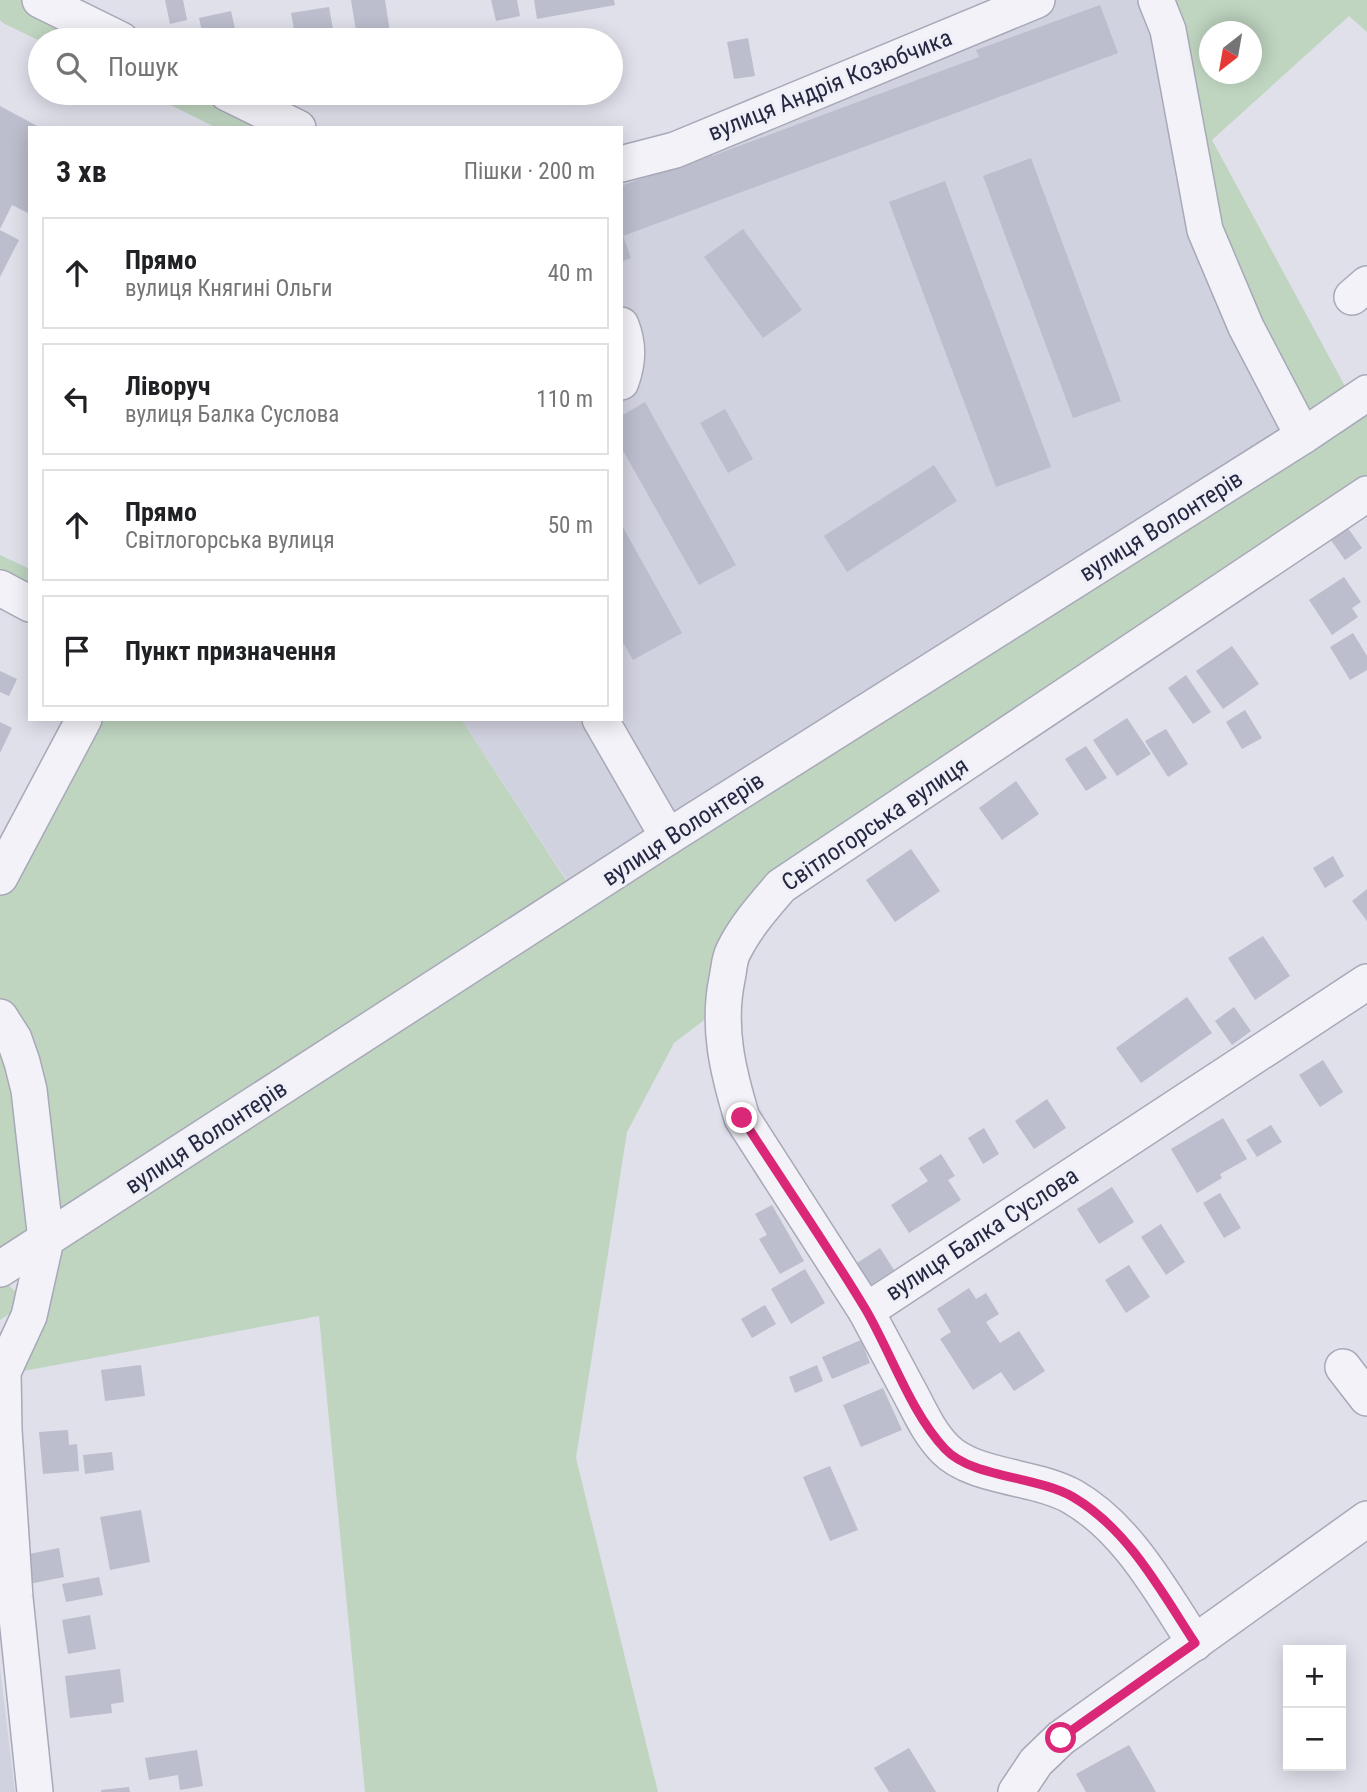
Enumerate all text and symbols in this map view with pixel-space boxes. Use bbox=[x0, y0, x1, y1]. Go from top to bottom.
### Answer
north arrow bbox=[1199, 21, 1262, 84]
street label: вулиця Андрія Козюбчика bbox=[704, 23, 956, 147]
search box bbox=[28, 28, 623, 105]
icon: search bbox=[52, 48, 90, 86]
text: Пошук bbox=[108, 52, 179, 82]
text: 3 хв bbox=[56, 154, 107, 189]
text: Пішки · 200 m bbox=[464, 158, 595, 185]
text: Прямо bbox=[125, 245, 197, 275]
icon: ahead bbox=[58, 254, 96, 292]
text: 40 m bbox=[548, 260, 593, 287]
text: вулиця Княгині Ольги bbox=[125, 275, 332, 302]
text: Ліворуч bbox=[125, 371, 210, 401]
icon: left bbox=[58, 380, 96, 418]
text: 110 m bbox=[536, 386, 593, 413]
text: вулиця Балка Суслова bbox=[125, 401, 339, 428]
street label: вулиця Волонтерів bbox=[1074, 465, 1248, 587]
text: Прямо bbox=[125, 497, 197, 527]
icon: ahead bbox=[58, 506, 96, 544]
text: 50 m bbox=[548, 512, 593, 539]
text: Світлогорська вулиця bbox=[125, 527, 335, 554]
icon: arrive bbox=[58, 632, 96, 670]
text: Пункт призначення bbox=[125, 636, 336, 666]
street label: Світлогорська вулиця bbox=[777, 751, 973, 897]
street label: вулиця Волонтерів bbox=[597, 766, 769, 892]
street label: вулиця Волонтерів bbox=[120, 1074, 292, 1200]
route end bbox=[726, 1102, 757, 1133]
street label: вулиця Балка Суслова bbox=[881, 1161, 1083, 1307]
map controls bbox=[1283, 1645, 1346, 1771]
button: + bbox=[1283, 1645, 1346, 1708]
button: − bbox=[1283, 1708, 1346, 1771]
route start bbox=[1045, 1722, 1076, 1753]

